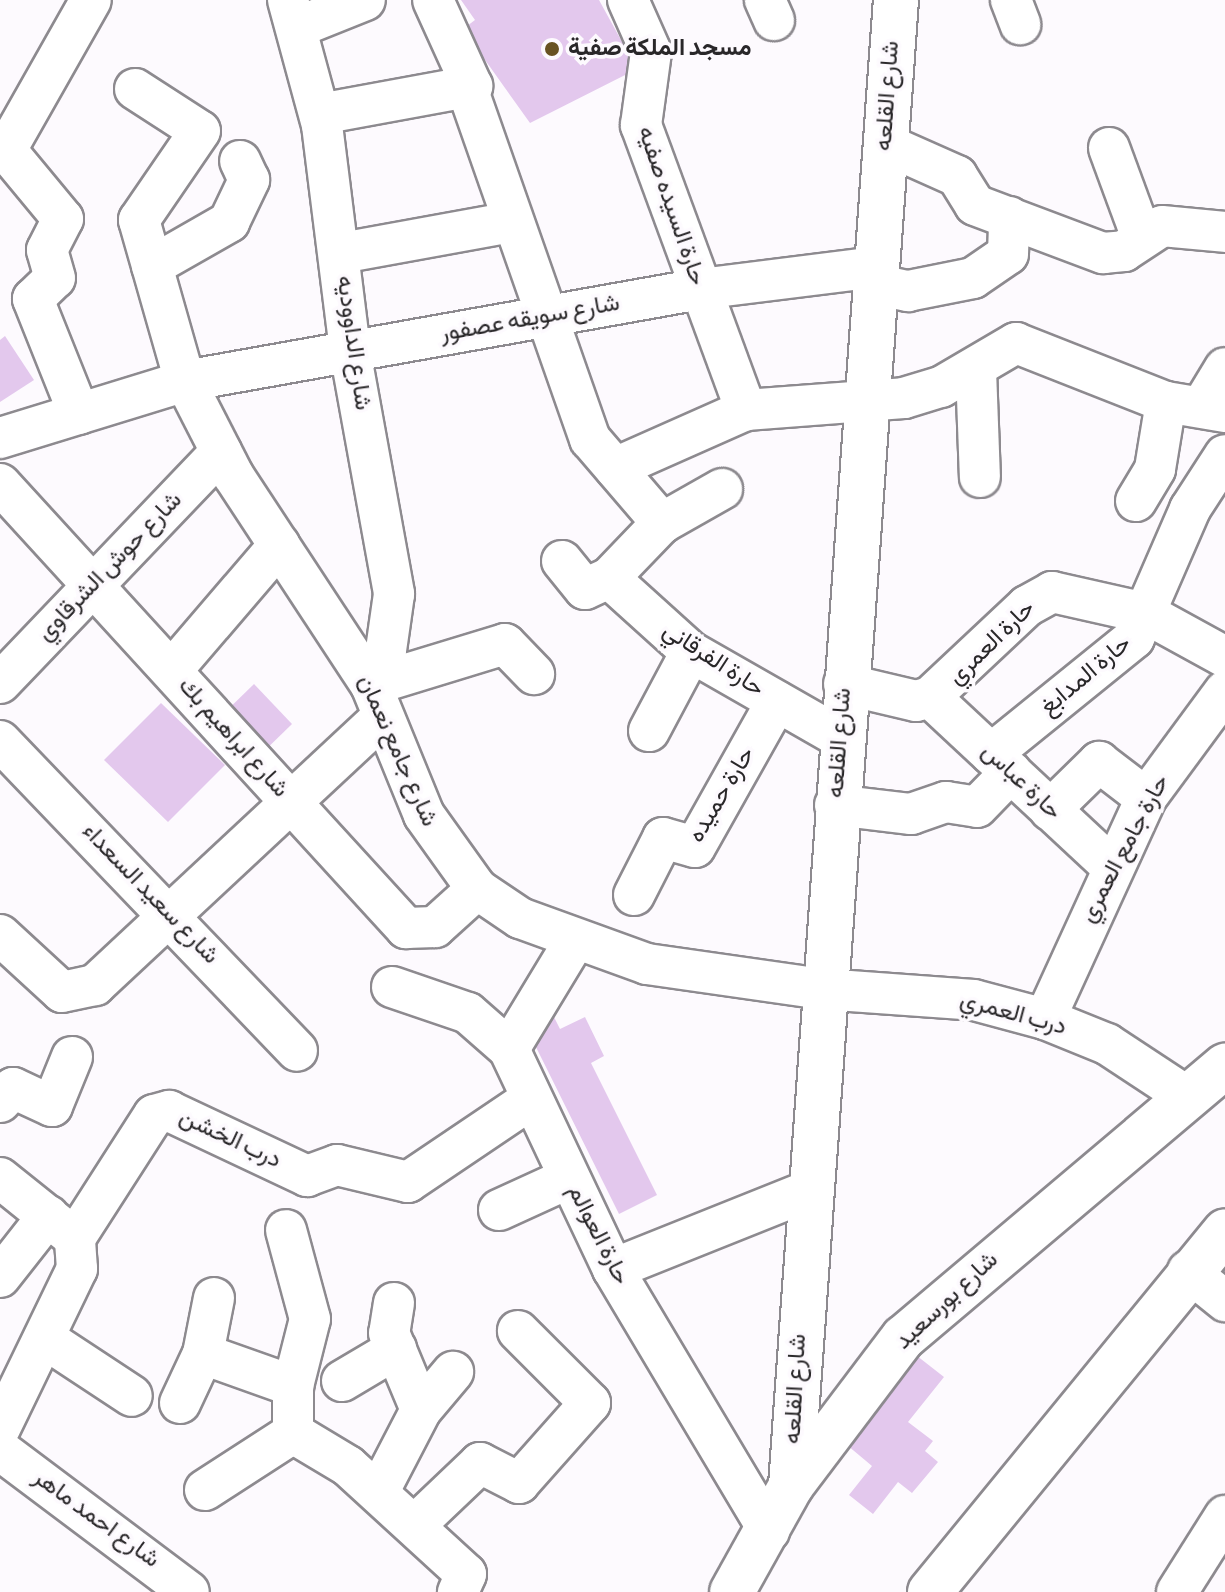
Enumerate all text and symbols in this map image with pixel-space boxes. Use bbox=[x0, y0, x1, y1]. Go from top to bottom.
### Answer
place label: مسجد الملكة صفية bbox=[568, 35, 751, 63]
marker: مسجد الملكة صفية bbox=[543, 40, 561, 58]
street label: شارع القلعه bbox=[870, 40, 906, 152]
street label: حارة السيده صفيه bbox=[630, 123, 712, 289]
street label: شارع الداووديه bbox=[329, 274, 377, 412]
street label: شارع سويقه عصفور bbox=[438, 289, 622, 349]
street label: شارع حوش الشرقاوي bbox=[31, 486, 189, 648]
street label: حارة العمري bbox=[942, 594, 1042, 692]
street label: حارة الفرقاني bbox=[657, 616, 769, 704]
street label: حارة المدابغ bbox=[1035, 630, 1137, 722]
street label: شارع جامع نعمان bbox=[351, 671, 443, 831]
street label: شارع ابراهيم بك bbox=[172, 672, 294, 804]
street label: شارع القلعه bbox=[822, 687, 858, 799]
street label: حارة عباس bbox=[975, 738, 1067, 826]
street label: حارة حميده bbox=[682, 742, 762, 848]
street label: حارة جامع العمري bbox=[1074, 770, 1176, 928]
street label: شارع سعيد السعداء bbox=[75, 818, 225, 970]
street label: درب العمري bbox=[957, 986, 1069, 1042]
street label: درب الخشن bbox=[174, 1103, 286, 1175]
street label: حارة العوالم bbox=[561, 1180, 635, 1290]
street label: شارع بورسعيد bbox=[889, 1246, 1005, 1356]
street label: شارع القلعه bbox=[779, 1333, 813, 1445]
street label: شارع احمد ماهر bbox=[27, 1463, 165, 1575]

